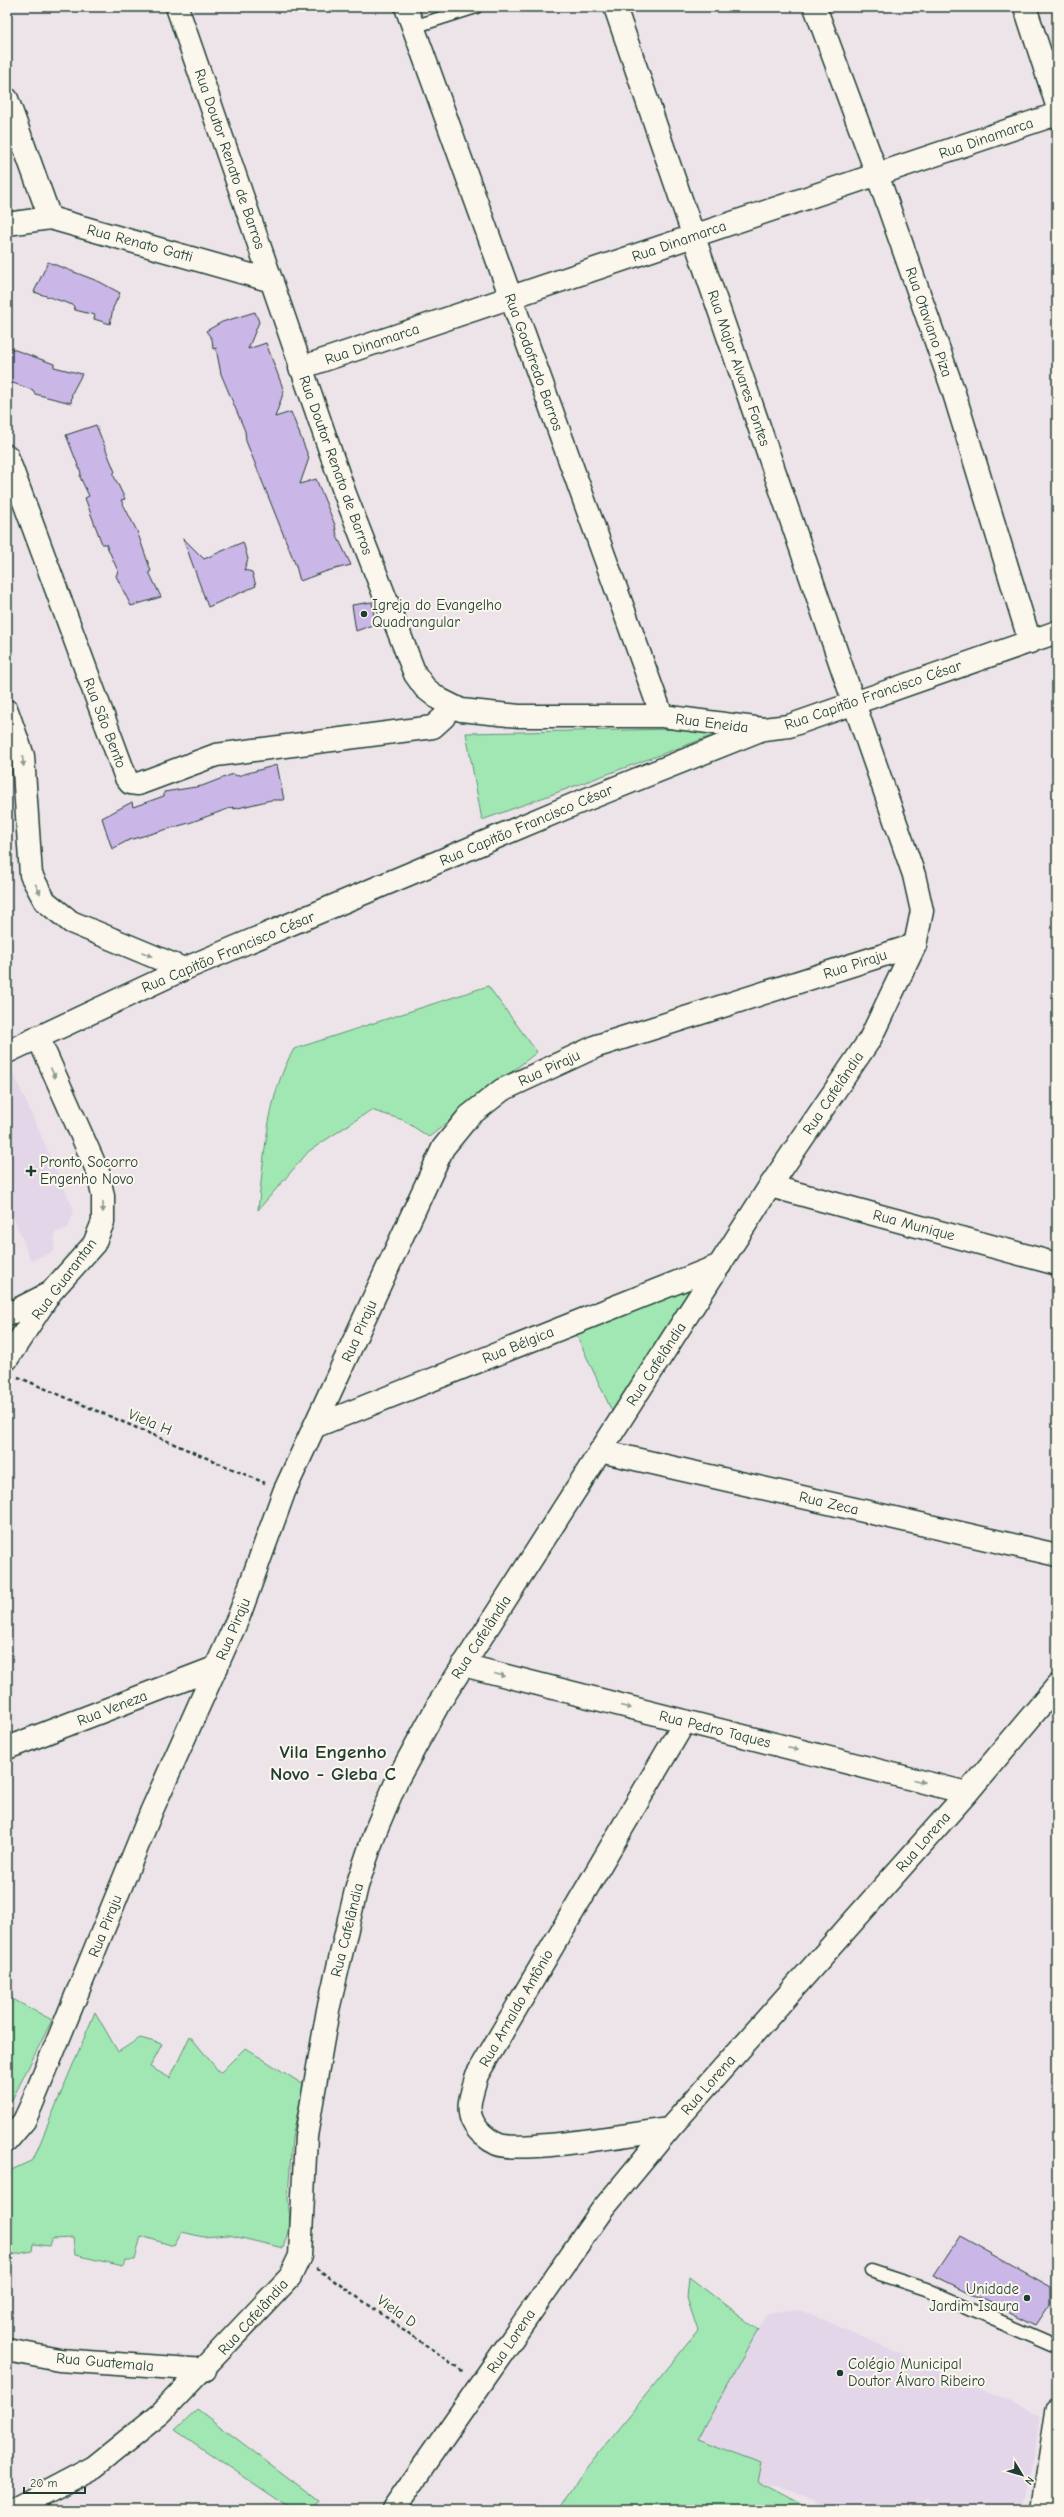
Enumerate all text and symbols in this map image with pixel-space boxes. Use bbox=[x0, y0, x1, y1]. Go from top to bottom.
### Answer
street label: Rua Doutor Renato de Barros bbox=[191, 66, 269, 252]
street label: Rua Dinamarca bbox=[936, 113, 1036, 163]
street label: Rua Dinamarca bbox=[629, 216, 729, 266]
street label: Rua Renato Gatti bbox=[85, 220, 195, 266]
street label: Rua Otaviano Piza bbox=[902, 265, 956, 379]
street label: Rua Major Alvares Fontes bbox=[704, 288, 774, 448]
street label: Rua Godofredo Barros bbox=[501, 291, 567, 433]
street label: Rua Dinamarca bbox=[322, 319, 422, 369]
street label: Rua Doutor Renato de Barros bbox=[295, 373, 377, 557]
place label: Igreja do Evangelho Quadrangular bbox=[372, 596, 502, 631]
marker: Igreja do Evangelho Quadrangular bbox=[359, 609, 369, 619]
street label: Rua Capitão Francisco César bbox=[782, 656, 964, 734]
street label: Rua São Bento bbox=[80, 675, 130, 771]
street label: Rua Eneida bbox=[675, 710, 749, 736]
one-way arrow bbox=[20, 755, 26, 767]
street label: Rua Capitão Francisco César bbox=[437, 780, 615, 870]
one-way arrow bbox=[35, 883, 42, 895]
street label: Rua Capitão Francisco César bbox=[139, 907, 317, 997]
street label: Rua Piraju bbox=[821, 945, 889, 983]
one-way arrow bbox=[142, 951, 154, 957]
street label: Rua Piraju bbox=[515, 1046, 583, 1090]
street label: Rua Cafelândia bbox=[799, 1048, 867, 1138]
one-way arrow bbox=[51, 1068, 57, 1080]
place label: Pronto Socorro Engenho Novo bbox=[40, 1153, 138, 1188]
marker: Pronto Socorro Engenho Novo bbox=[25, 1165, 37, 1177]
one-way arrow bbox=[100, 1201, 106, 1214]
street label: Rua Munique bbox=[871, 1205, 957, 1245]
street label: Rua Guarantan bbox=[28, 1235, 100, 1323]
street label: Rua Piraju bbox=[337, 1297, 381, 1365]
street label: Rua Cafelândia bbox=[622, 1319, 690, 1409]
street label: Rua Bélgica bbox=[479, 1322, 557, 1368]
street label: Viela H bbox=[125, 1405, 175, 1439]
street label: Rua Zeca bbox=[797, 1487, 861, 1519]
street label: Rua Cafelândia bbox=[447, 1592, 515, 1682]
street label: Rua Piraju bbox=[212, 1595, 254, 1663]
one-way arrow bbox=[495, 1672, 507, 1678]
street label: Rua Veneza bbox=[74, 1686, 150, 1730]
one-way arrow bbox=[620, 1704, 633, 1710]
street label: Rua Pedro Taques bbox=[657, 1706, 773, 1752]
district label: Vila Engenho Novo - Gleba C bbox=[270, 1741, 397, 1785]
one-way arrow bbox=[787, 1746, 799, 1752]
one-way arrow bbox=[913, 1778, 926, 1784]
street label: Rua Lorena bbox=[892, 1808, 954, 1876]
street label: Rua Cafelândia bbox=[327, 1881, 367, 1979]
street label: Rua Piraju bbox=[84, 1892, 126, 1960]
street label: Rua Arnaldo Antônio bbox=[475, 1946, 557, 2070]
street label: Rua Lorena bbox=[677, 2051, 739, 2119]
street label: Rua Cafelândia bbox=[214, 2275, 292, 2359]
place label: Unidade Jardim Isaura bbox=[929, 2280, 1019, 2315]
street label: Viela D bbox=[374, 2291, 420, 2331]
marker: Unidade Jardim Isaura bbox=[1022, 2293, 1032, 2303]
street label: Rua Lorena bbox=[483, 2305, 539, 2377]
street label: Rua Guatemala bbox=[55, 2349, 155, 2375]
place label: Colégio Municipal Doutor Álvaro Ribeiro bbox=[848, 2355, 985, 2390]
marker: Colégio Municipal Doutor Álvaro Ribeiro bbox=[835, 2368, 845, 2378]
north arrow bbox=[1002, 2455, 1042, 2495]
scale bar bbox=[24, 2469, 85, 2495]
text: N bbox=[1022, 2474, 1037, 2488]
text: 20 m bbox=[30, 2476, 58, 2490]

